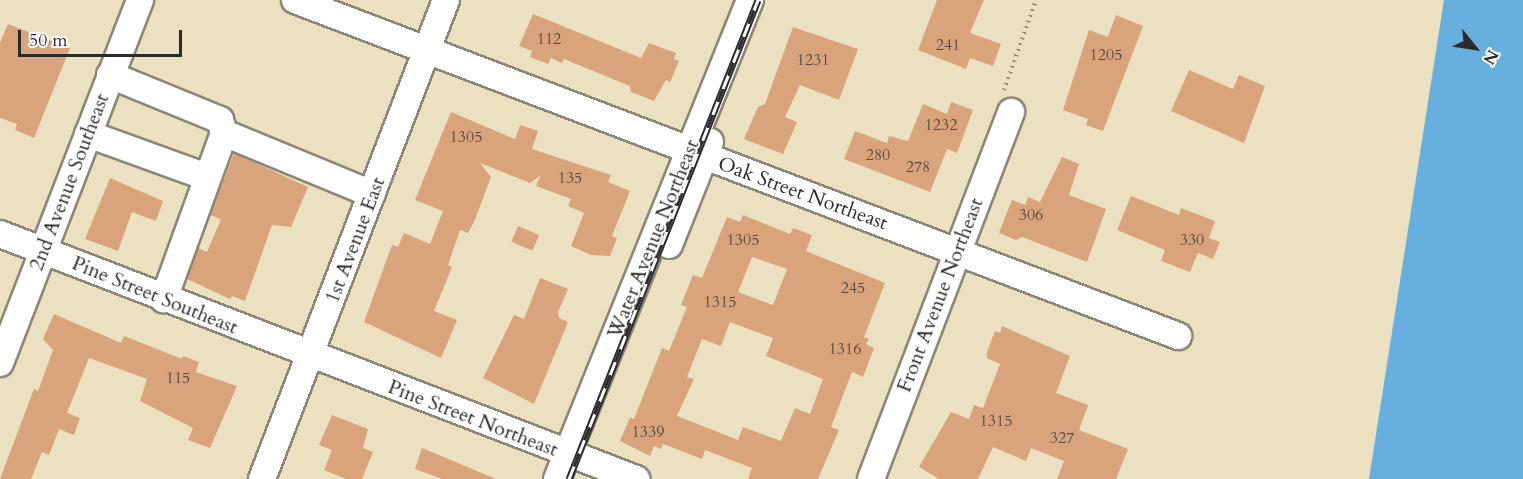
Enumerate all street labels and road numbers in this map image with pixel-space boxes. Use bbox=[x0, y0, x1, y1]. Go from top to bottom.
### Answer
street label: 2nd Avenue Southeast bbox=[24, 90, 114, 274]
street label: Water Avenue Northeast bbox=[602, 136, 704, 342]
street label: Oak Street Northeast bbox=[715, 151, 891, 235]
street label: 1st Avenue East bbox=[320, 174, 390, 306]
street label: Front Avenue Northeast bbox=[892, 195, 988, 395]
street label: Pine Street Southeast bbox=[69, 251, 241, 339]
street label: Pine Street Northeast bbox=[385, 375, 561, 461]

